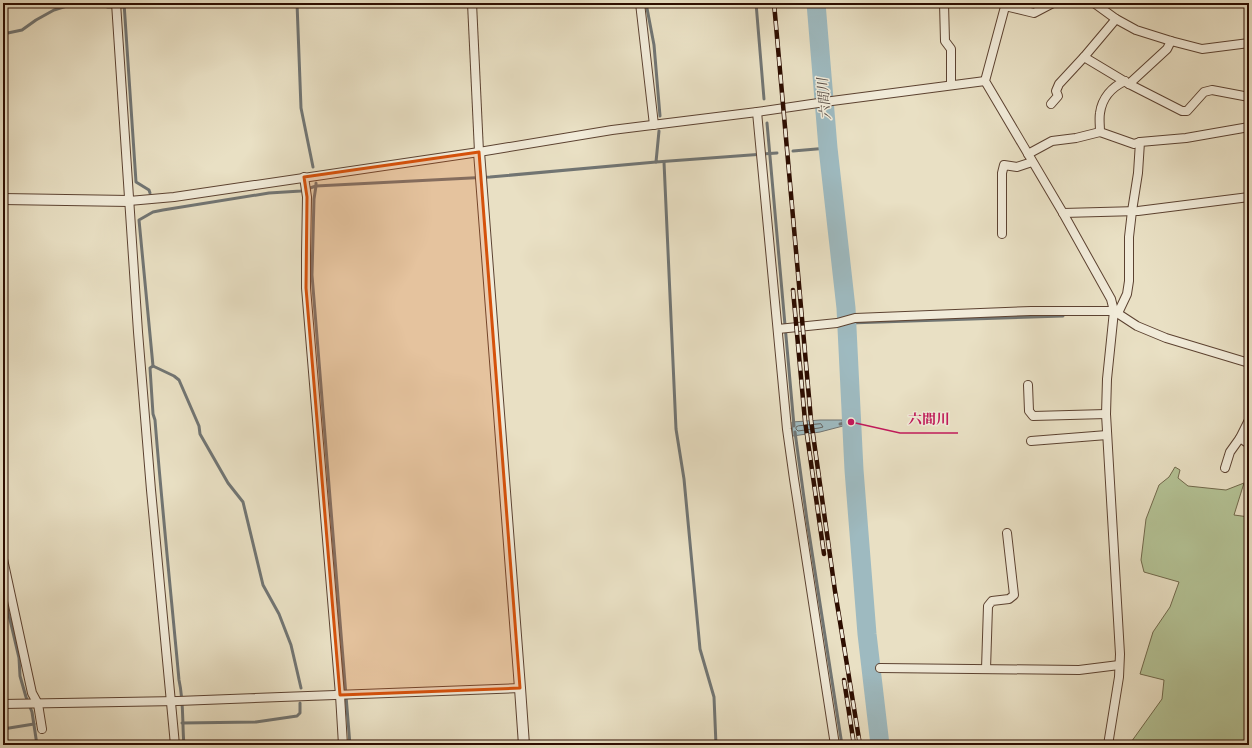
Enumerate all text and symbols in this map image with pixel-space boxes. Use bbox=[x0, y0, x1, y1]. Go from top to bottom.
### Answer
water label: 六間川 bbox=[813, 75, 835, 121]
callout: 六間川 bbox=[900, 407, 958, 433]
text: 六間川 bbox=[908, 410, 950, 428]

